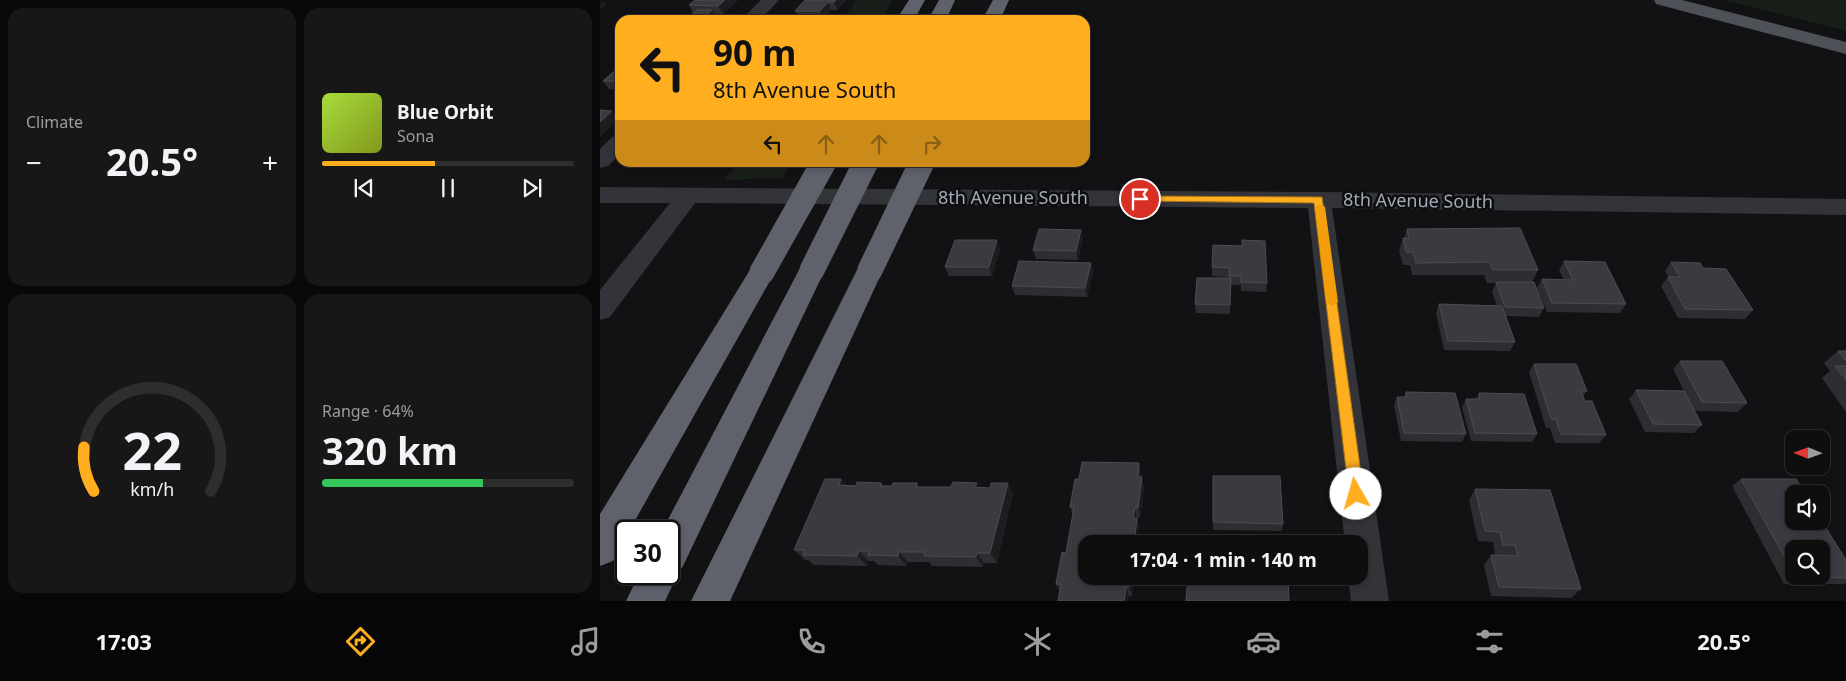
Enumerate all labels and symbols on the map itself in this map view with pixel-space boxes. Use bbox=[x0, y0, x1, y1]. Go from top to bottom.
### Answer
pin bbox=[1119, 178, 1161, 220]
street label: 8th Avenue South bbox=[938, 185, 1088, 209]
street label: 8th Avenue South bbox=[1343, 187, 1493, 213]
north arrow bbox=[1785, 430, 1830, 475]
position arrow bbox=[1329, 467, 1381, 519]
speed limit sign: 30 bbox=[615, 520, 680, 585]

